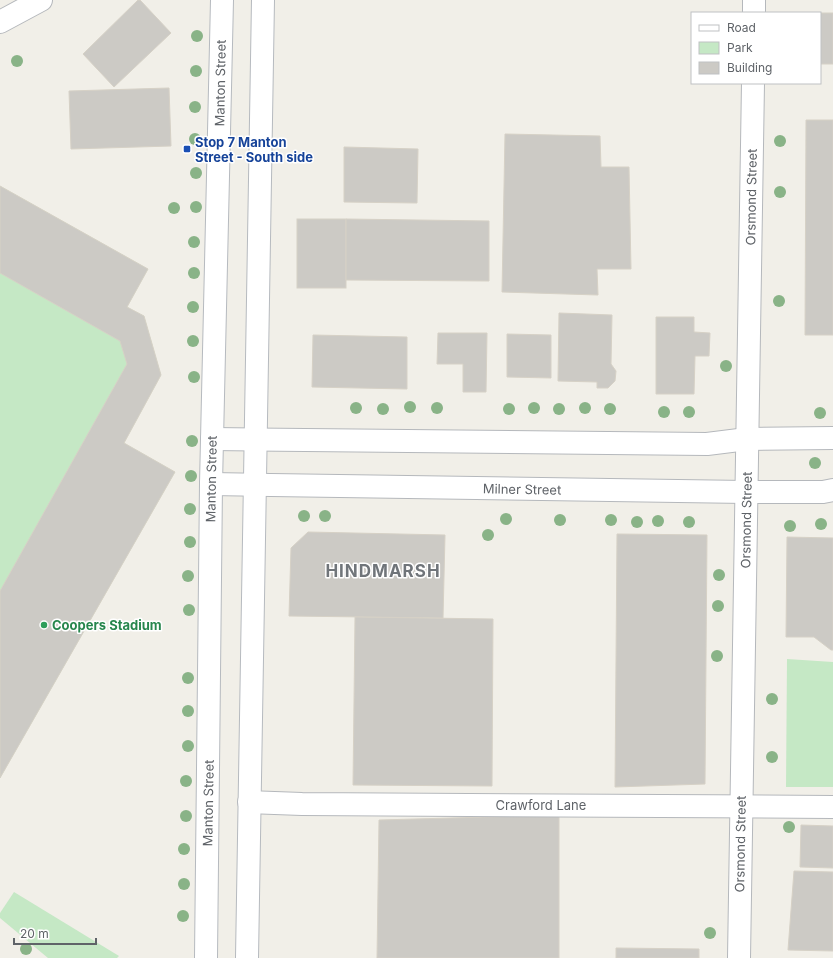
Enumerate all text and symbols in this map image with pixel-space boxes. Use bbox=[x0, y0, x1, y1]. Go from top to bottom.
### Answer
legend bbox=[691, 12, 821, 84]
text: Road bbox=[727, 20, 756, 35]
street label: Manton Street bbox=[211, 40, 229, 126]
text: Park bbox=[727, 40, 753, 55]
text: Building bbox=[727, 60, 772, 75]
place label: Stop 7 Manton Street - South side bbox=[195, 134, 313, 165]
marker: Stop 7 Manton Street - South side bbox=[182, 144, 192, 154]
street label: Orsmond Street bbox=[742, 148, 760, 246]
street label: Manton Street bbox=[202, 436, 220, 522]
street label: Orsmond Street bbox=[737, 471, 755, 569]
street label: Milner Street bbox=[483, 480, 561, 498]
district label: HINDMARSH bbox=[325, 561, 441, 581]
place label: Coopers Stadium bbox=[52, 617, 162, 633]
marker: Coopers Stadium bbox=[39, 620, 49, 630]
street label: Manton Street bbox=[199, 760, 217, 846]
street label: Orsmond Street bbox=[731, 795, 749, 893]
street label: Crawford Lane bbox=[496, 797, 586, 813]
scale bar bbox=[14, 920, 96, 946]
text: 20 m bbox=[20, 926, 49, 941]

